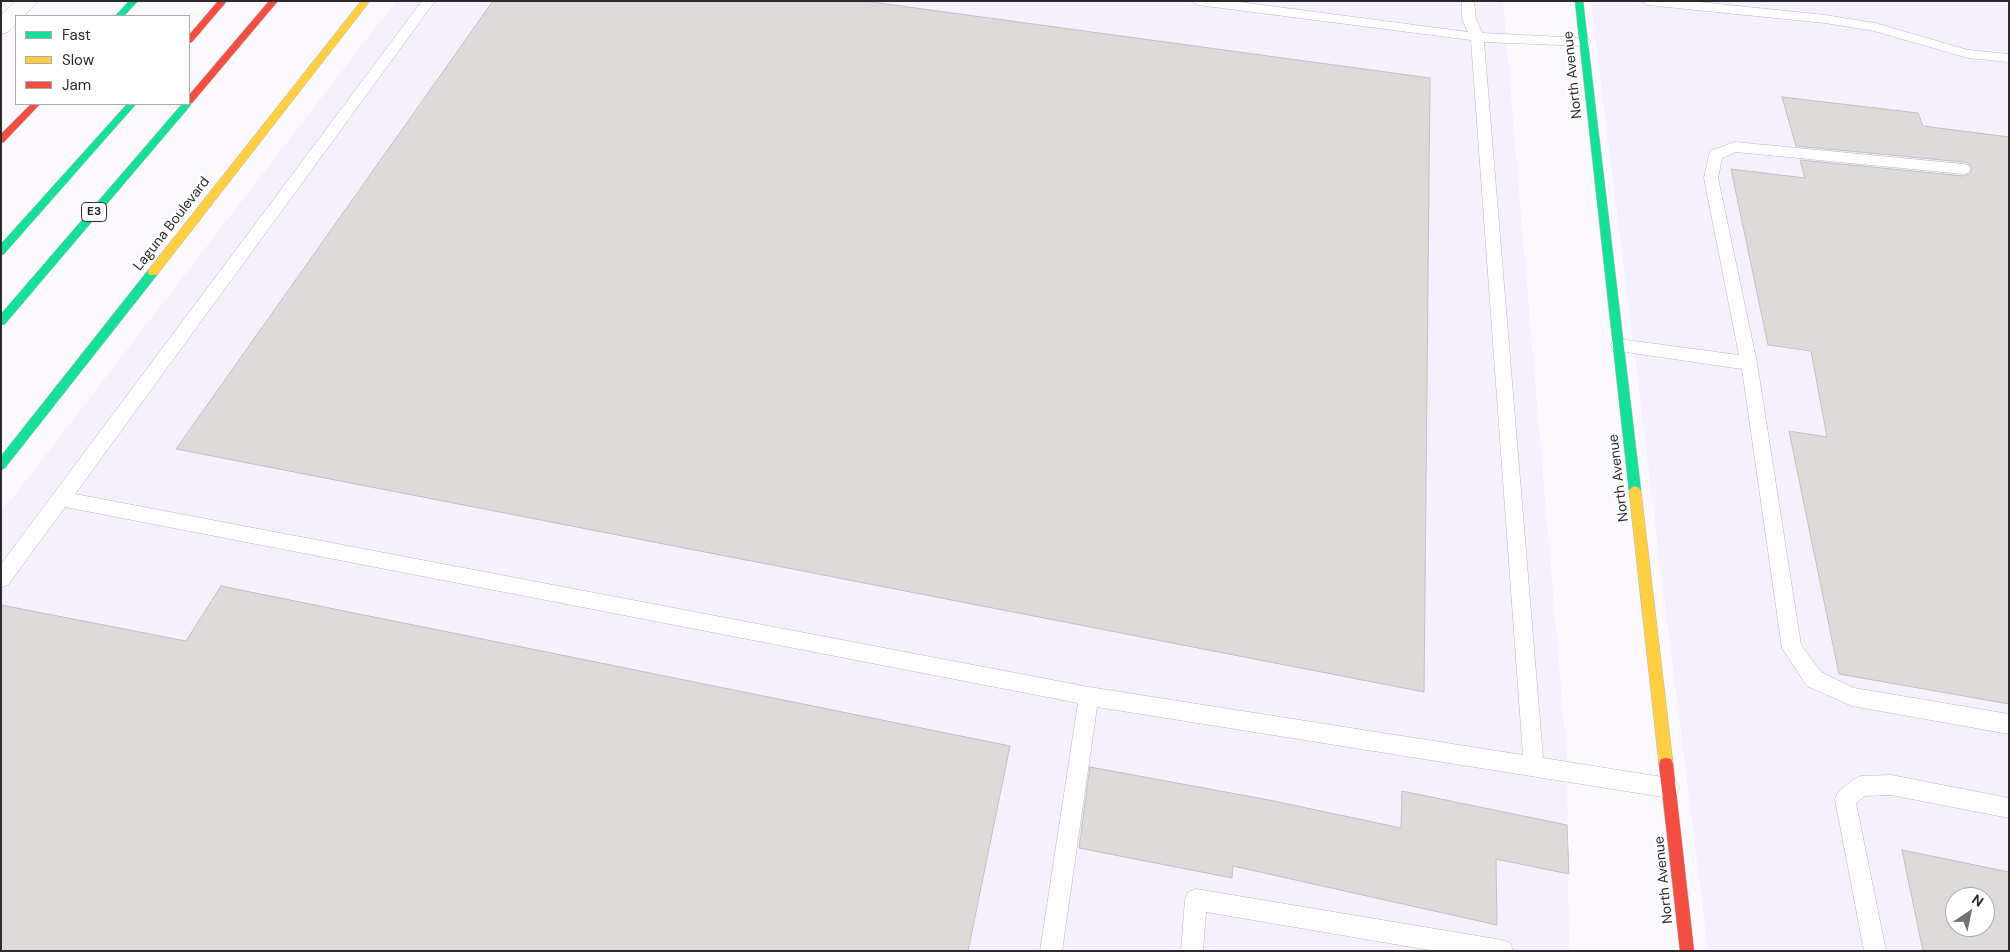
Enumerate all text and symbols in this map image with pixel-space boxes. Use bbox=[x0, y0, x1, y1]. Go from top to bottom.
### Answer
legend bbox=[15, 15, 190, 105]
text: Fast bbox=[62, 25, 91, 45]
street label: North Avenue bbox=[1560, 30, 1586, 120]
text: Slow bbox=[62, 50, 94, 70]
text: Jam bbox=[62, 75, 91, 95]
street label: Laguna Boulevard bbox=[130, 174, 214, 274]
road number: E3 bbox=[82, 202, 106, 222]
street label: North Avenue bbox=[1605, 433, 1633, 523]
street label: North Avenue bbox=[1651, 835, 1677, 925]
north arrow bbox=[1945, 887, 1995, 937]
text: N bbox=[1969, 890, 1987, 911]

